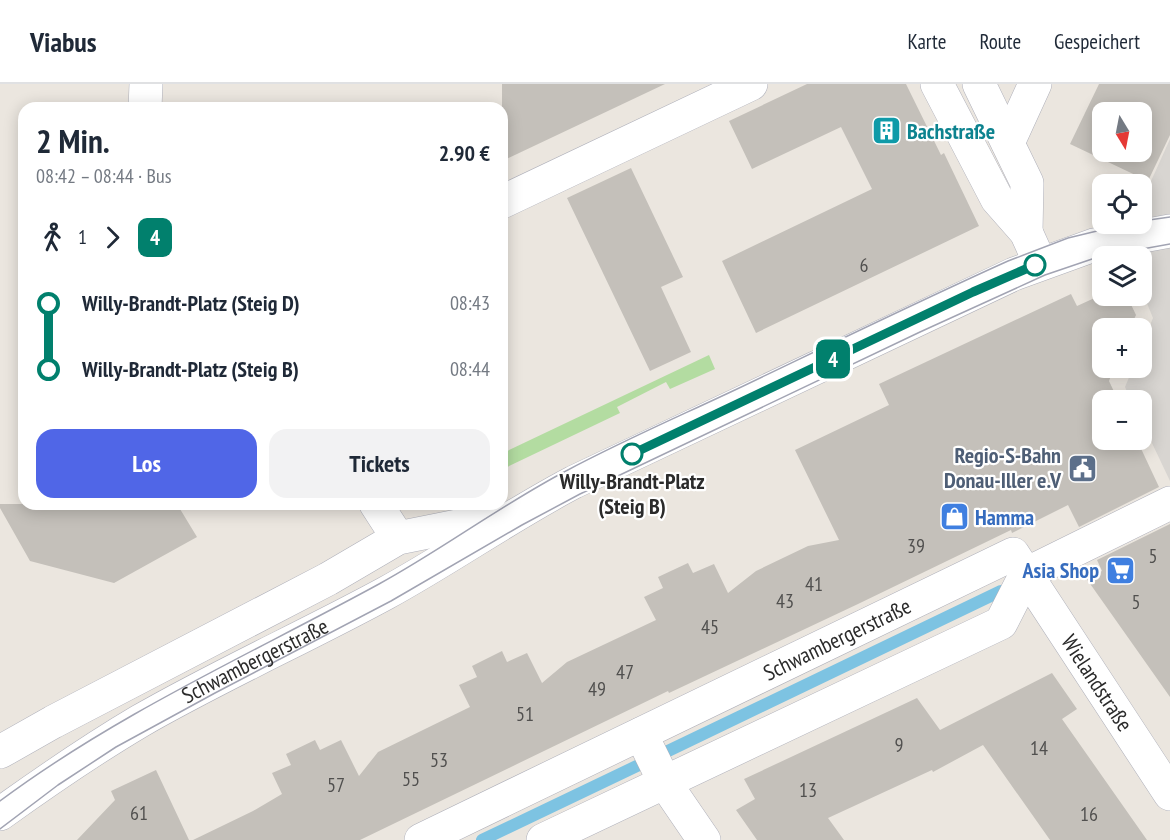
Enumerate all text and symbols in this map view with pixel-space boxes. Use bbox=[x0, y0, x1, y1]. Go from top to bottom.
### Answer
text: Viabus bbox=[30, 23, 97, 60]
text: Karte bbox=[908, 28, 946, 55]
text: Route bbox=[979, 28, 1021, 55]
text: Gespeichert bbox=[1054, 28, 1140, 55]
north arrow bbox=[1092, 102, 1152, 162]
map controls bbox=[1092, 102, 1152, 450]
building icon: Bachstraße bbox=[870, 115, 902, 147]
place label: Bachstraße bbox=[907, 117, 995, 145]
text: 2 Min. bbox=[36, 119, 110, 162]
text: 2.90 € bbox=[439, 139, 490, 167]
text: 08:42 – 08:44 · Bus bbox=[36, 163, 171, 189]
button: locate bbox=[1092, 174, 1152, 234]
icon: walk bbox=[36, 221, 69, 254]
icon: forward bbox=[96, 221, 129, 254]
text: 1 bbox=[78, 224, 87, 250]
text: 4 bbox=[150, 224, 160, 251]
button: layers bbox=[1092, 246, 1152, 306]
house number: 6 bbox=[860, 252, 869, 278]
unlabelled marker bbox=[1024, 254, 1046, 276]
text: Willy-Brandt-Platz (Steig D) bbox=[82, 289, 300, 317]
text: 08:43 bbox=[450, 290, 490, 316]
button: + bbox=[1092, 318, 1152, 378]
line badge: 4 bbox=[814, 340, 852, 378]
text: 4 bbox=[828, 346, 838, 373]
text: Willy-Brandt-Platz (Steig B) bbox=[82, 355, 299, 383]
text: 08:44 bbox=[450, 356, 490, 382]
button: − bbox=[1092, 390, 1152, 450]
button: Los bbox=[36, 429, 257, 498]
button: Tickets bbox=[269, 429, 490, 498]
place label: Regio-S-Bahn Donau-Iller e.V bbox=[944, 441, 1062, 494]
marker: Willy-Brandt-Platz (Steig B) bbox=[621, 443, 643, 465]
public building icon: Regio-S-Bahn Donau-Iller e.V bbox=[1066, 452, 1098, 484]
place label: Willy-Brandt-Platz (Steig B) bbox=[558, 467, 705, 520]
shop icon: Hamma bbox=[938, 501, 970, 533]
place label: Hamma bbox=[975, 503, 1034, 531]
house number: 39 bbox=[907, 533, 925, 559]
house number: 5 bbox=[1149, 543, 1158, 569]
supermarket icon: Asia Shop bbox=[1104, 554, 1136, 586]
place label: Asia Shop bbox=[1022, 556, 1099, 584]
house number: 41 bbox=[805, 571, 823, 597]
house number: 43 bbox=[776, 588, 794, 614]
house number: 5 bbox=[1132, 589, 1141, 615]
street label: Schwambergerstraße bbox=[759, 591, 915, 687]
street label: Schwambergerstraße bbox=[177, 612, 333, 709]
house number: 45 bbox=[701, 614, 719, 640]
street label: Wielandstraße bbox=[1055, 629, 1139, 736]
house number: 47 bbox=[616, 659, 634, 685]
house number: 49 bbox=[588, 676, 606, 702]
house number: 51 bbox=[516, 701, 534, 727]
house number: 9 bbox=[895, 732, 904, 758]
house number: 14 bbox=[1030, 735, 1048, 761]
house number: 53 bbox=[430, 747, 448, 773]
house number: 55 bbox=[402, 766, 420, 792]
house number: 57 bbox=[327, 772, 345, 798]
house number: 13 bbox=[799, 777, 817, 803]
house number: 61 bbox=[130, 800, 148, 826]
house number: 16 bbox=[1080, 801, 1098, 827]

